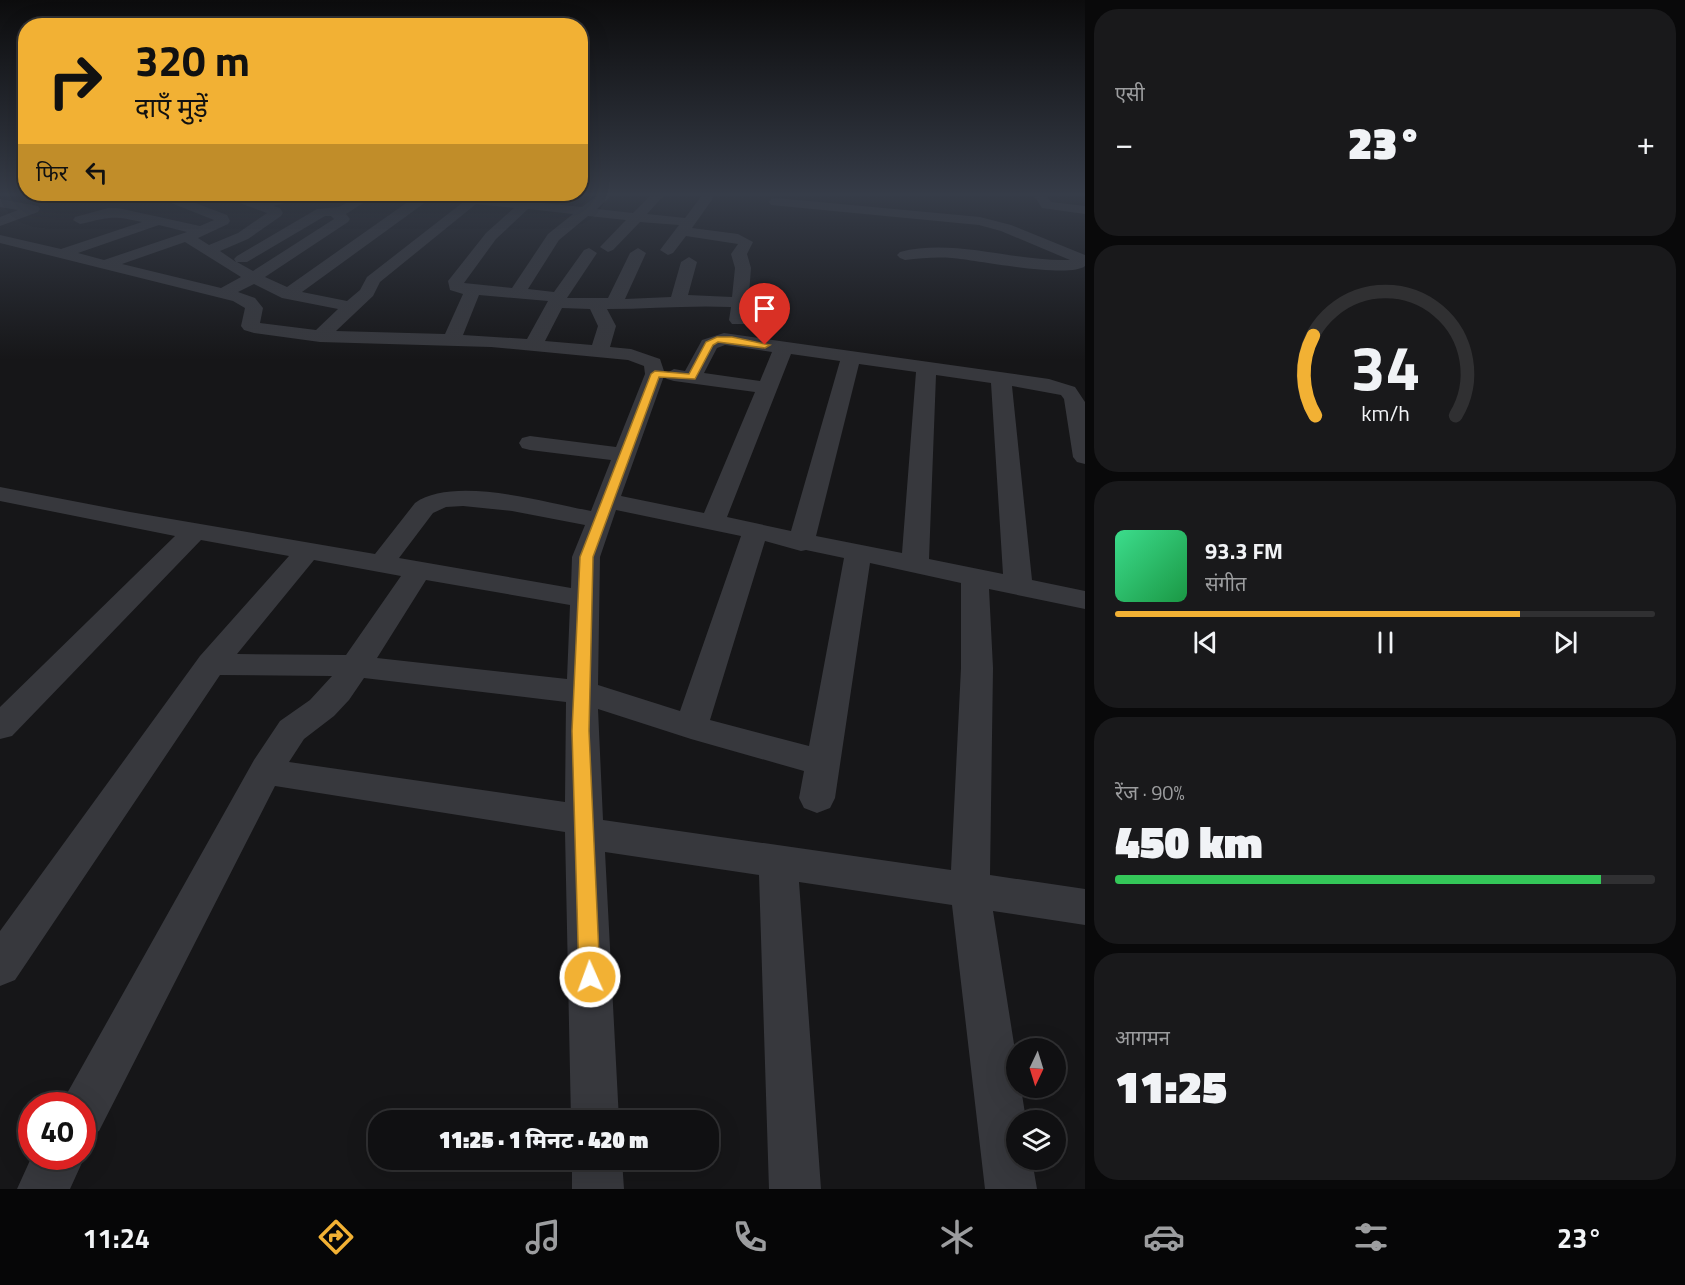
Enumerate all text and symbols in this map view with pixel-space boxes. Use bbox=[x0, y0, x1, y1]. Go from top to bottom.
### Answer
text: 320 m bbox=[135, 28, 250, 92]
icon: right bbox=[36, 42, 114, 120]
text: एसी bbox=[1115, 78, 1145, 109]
text: दाएँ मुड़ें bbox=[135, 86, 208, 127]
text: 23° bbox=[1348, 108, 1422, 176]
text: − bbox=[1115, 118, 1133, 168]
text: + bbox=[1637, 118, 1655, 168]
text: फिर bbox=[36, 156, 68, 190]
icon: left bbox=[80, 156, 113, 189]
pin bbox=[739, 283, 790, 345]
icon: arrive bbox=[748, 292, 781, 325]
text: 34 bbox=[1350, 319, 1420, 414]
text: km/h bbox=[1361, 397, 1409, 429]
text: 93.3 FM bbox=[1205, 534, 1283, 568]
text: संगीत bbox=[1205, 568, 1246, 599]
icon: previous bbox=[1189, 626, 1222, 659]
icon: pause bbox=[1369, 626, 1402, 659]
icon: next bbox=[1549, 626, 1582, 659]
text: रेंज · 90% bbox=[1115, 777, 1185, 808]
text: 450 km bbox=[1115, 807, 1263, 875]
position arrow bbox=[558, 945, 622, 1009]
text: आगमन bbox=[1115, 1022, 1170, 1053]
north arrow bbox=[1006, 1038, 1066, 1098]
map controls bbox=[1006, 1038, 1066, 1170]
text: 11:25 bbox=[1115, 1052, 1227, 1120]
speed limit sign: 40 bbox=[18, 1092, 96, 1170]
button: layers bbox=[1006, 1110, 1066, 1170]
text: 11:25 · 1 मिनट · 420 m bbox=[439, 1123, 648, 1157]
icon: directions bbox=[315, 1216, 357, 1258]
icon: music bbox=[522, 1216, 564, 1258]
icon: phone bbox=[729, 1216, 771, 1258]
icon: climate bbox=[936, 1216, 978, 1258]
icon: car bbox=[1143, 1216, 1185, 1258]
icon: filters bbox=[1350, 1216, 1392, 1258]
text: 11:24 bbox=[83, 1217, 150, 1258]
text: 23° bbox=[1557, 1217, 1602, 1258]

